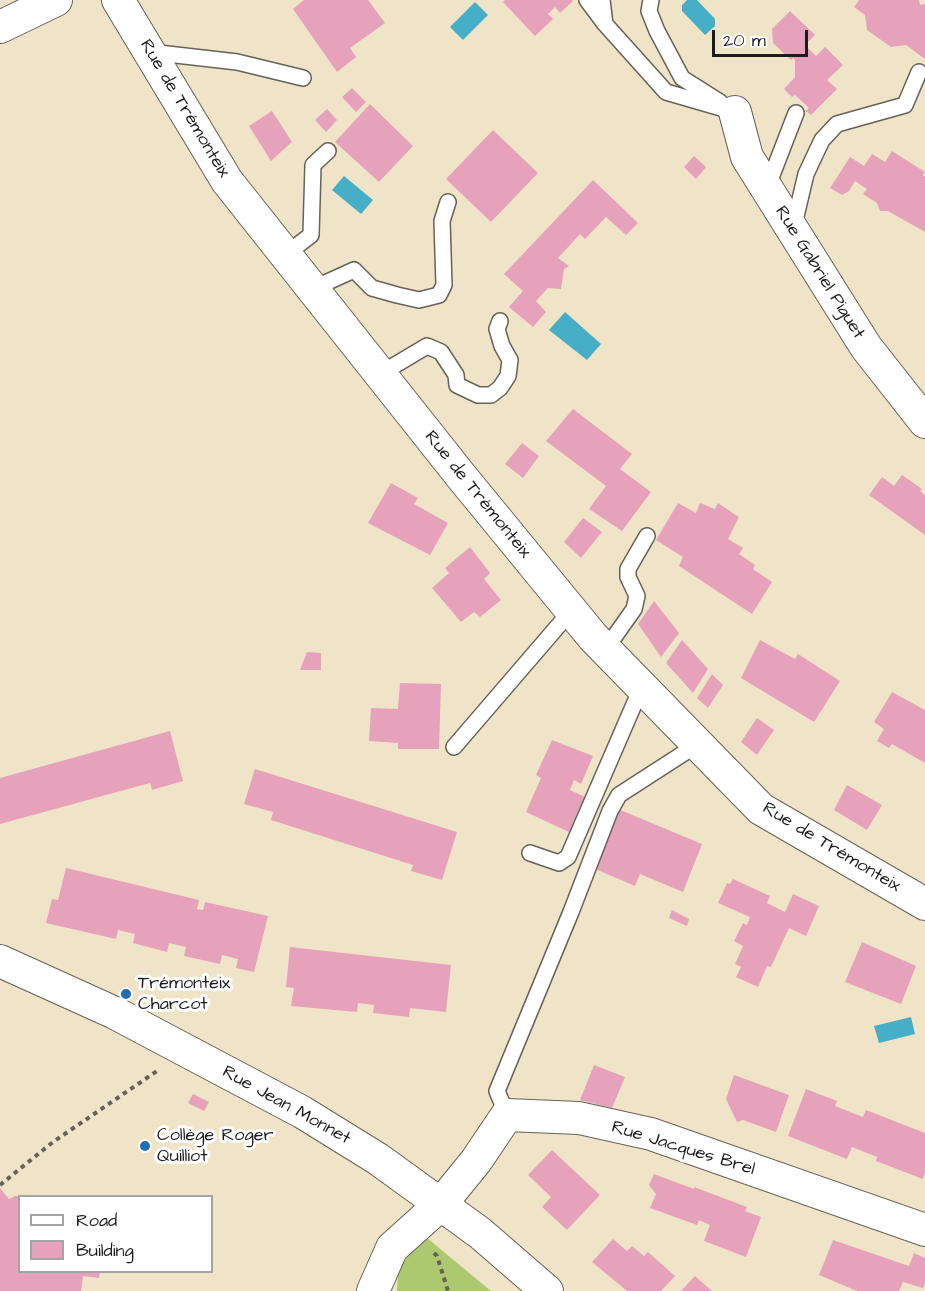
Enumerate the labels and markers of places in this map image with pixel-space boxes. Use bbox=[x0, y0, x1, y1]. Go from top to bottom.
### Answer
place label: Trémonteix Charcot bbox=[138, 973, 230, 1016]
marker: Trémonteix Charcot bbox=[119, 987, 133, 1001]
place label: Collège Roger Quilliot bbox=[157, 1125, 273, 1168]
marker: Collège Roger Quilliot bbox=[138, 1139, 152, 1153]

